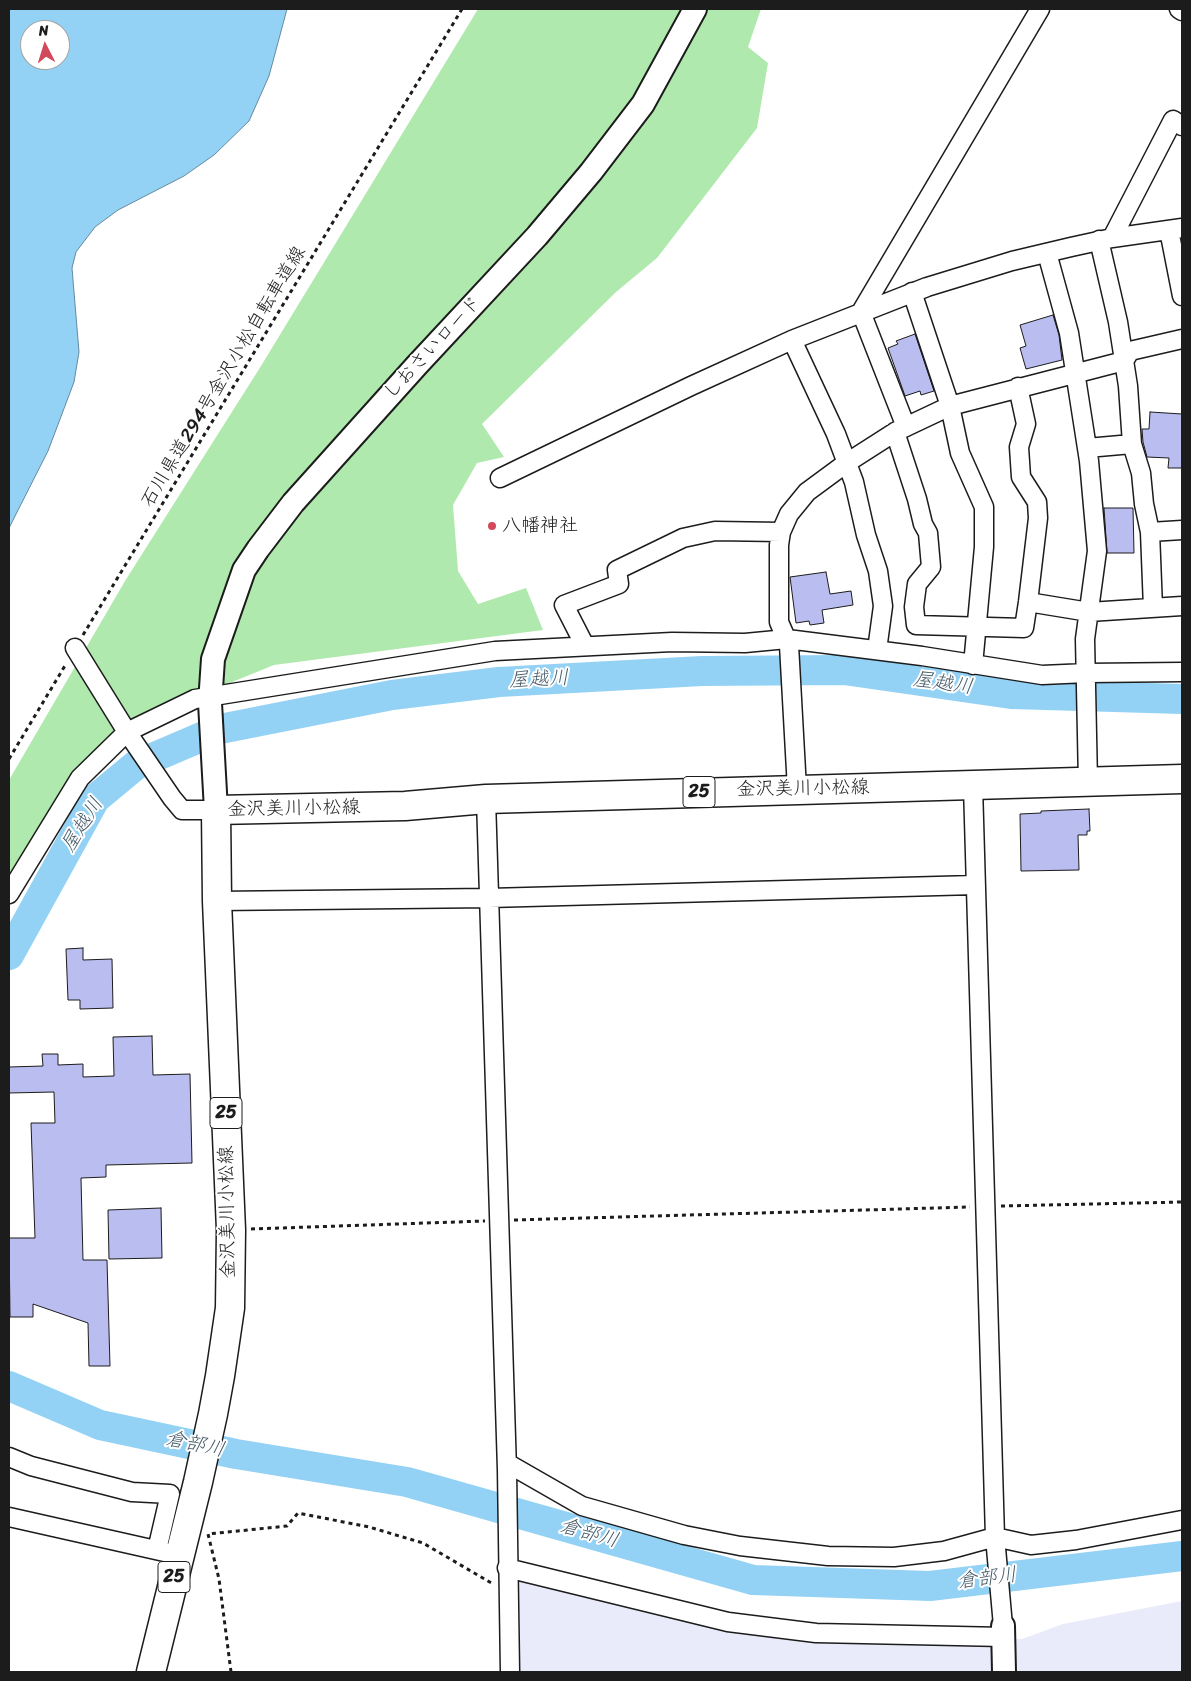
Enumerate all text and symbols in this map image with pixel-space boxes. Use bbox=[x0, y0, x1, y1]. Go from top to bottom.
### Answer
text: N bbox=[38, 18, 50, 43]
north arrow bbox=[20, 20, 70, 70]
street label: 石川県道294号金沢小松自転車道線 bbox=[137, 242, 311, 512]
street label: しおさいロード bbox=[379, 292, 487, 404]
place label: 八幡神社 bbox=[502, 515, 578, 537]
marker: 八幡神社 bbox=[486, 520, 498, 532]
water label: 屋越川 bbox=[508, 666, 570, 694]
water label: 屋越川 bbox=[912, 668, 974, 700]
road number: 25 bbox=[683, 776, 715, 808]
street label: 金沢美川小松線 bbox=[736, 776, 870, 802]
water label: 屋越川 bbox=[57, 793, 109, 857]
street label: 金沢美川小松線 bbox=[227, 796, 361, 822]
road number: 25 bbox=[210, 1098, 242, 1128]
street label: 金沢美川小松線 bbox=[215, 1145, 241, 1279]
water label: 倉部川 bbox=[163, 1427, 227, 1463]
water label: 倉部川 bbox=[557, 1514, 621, 1554]
road number: 25 bbox=[158, 1561, 190, 1592]
water label: 倉部川 bbox=[956, 1563, 1018, 1595]

